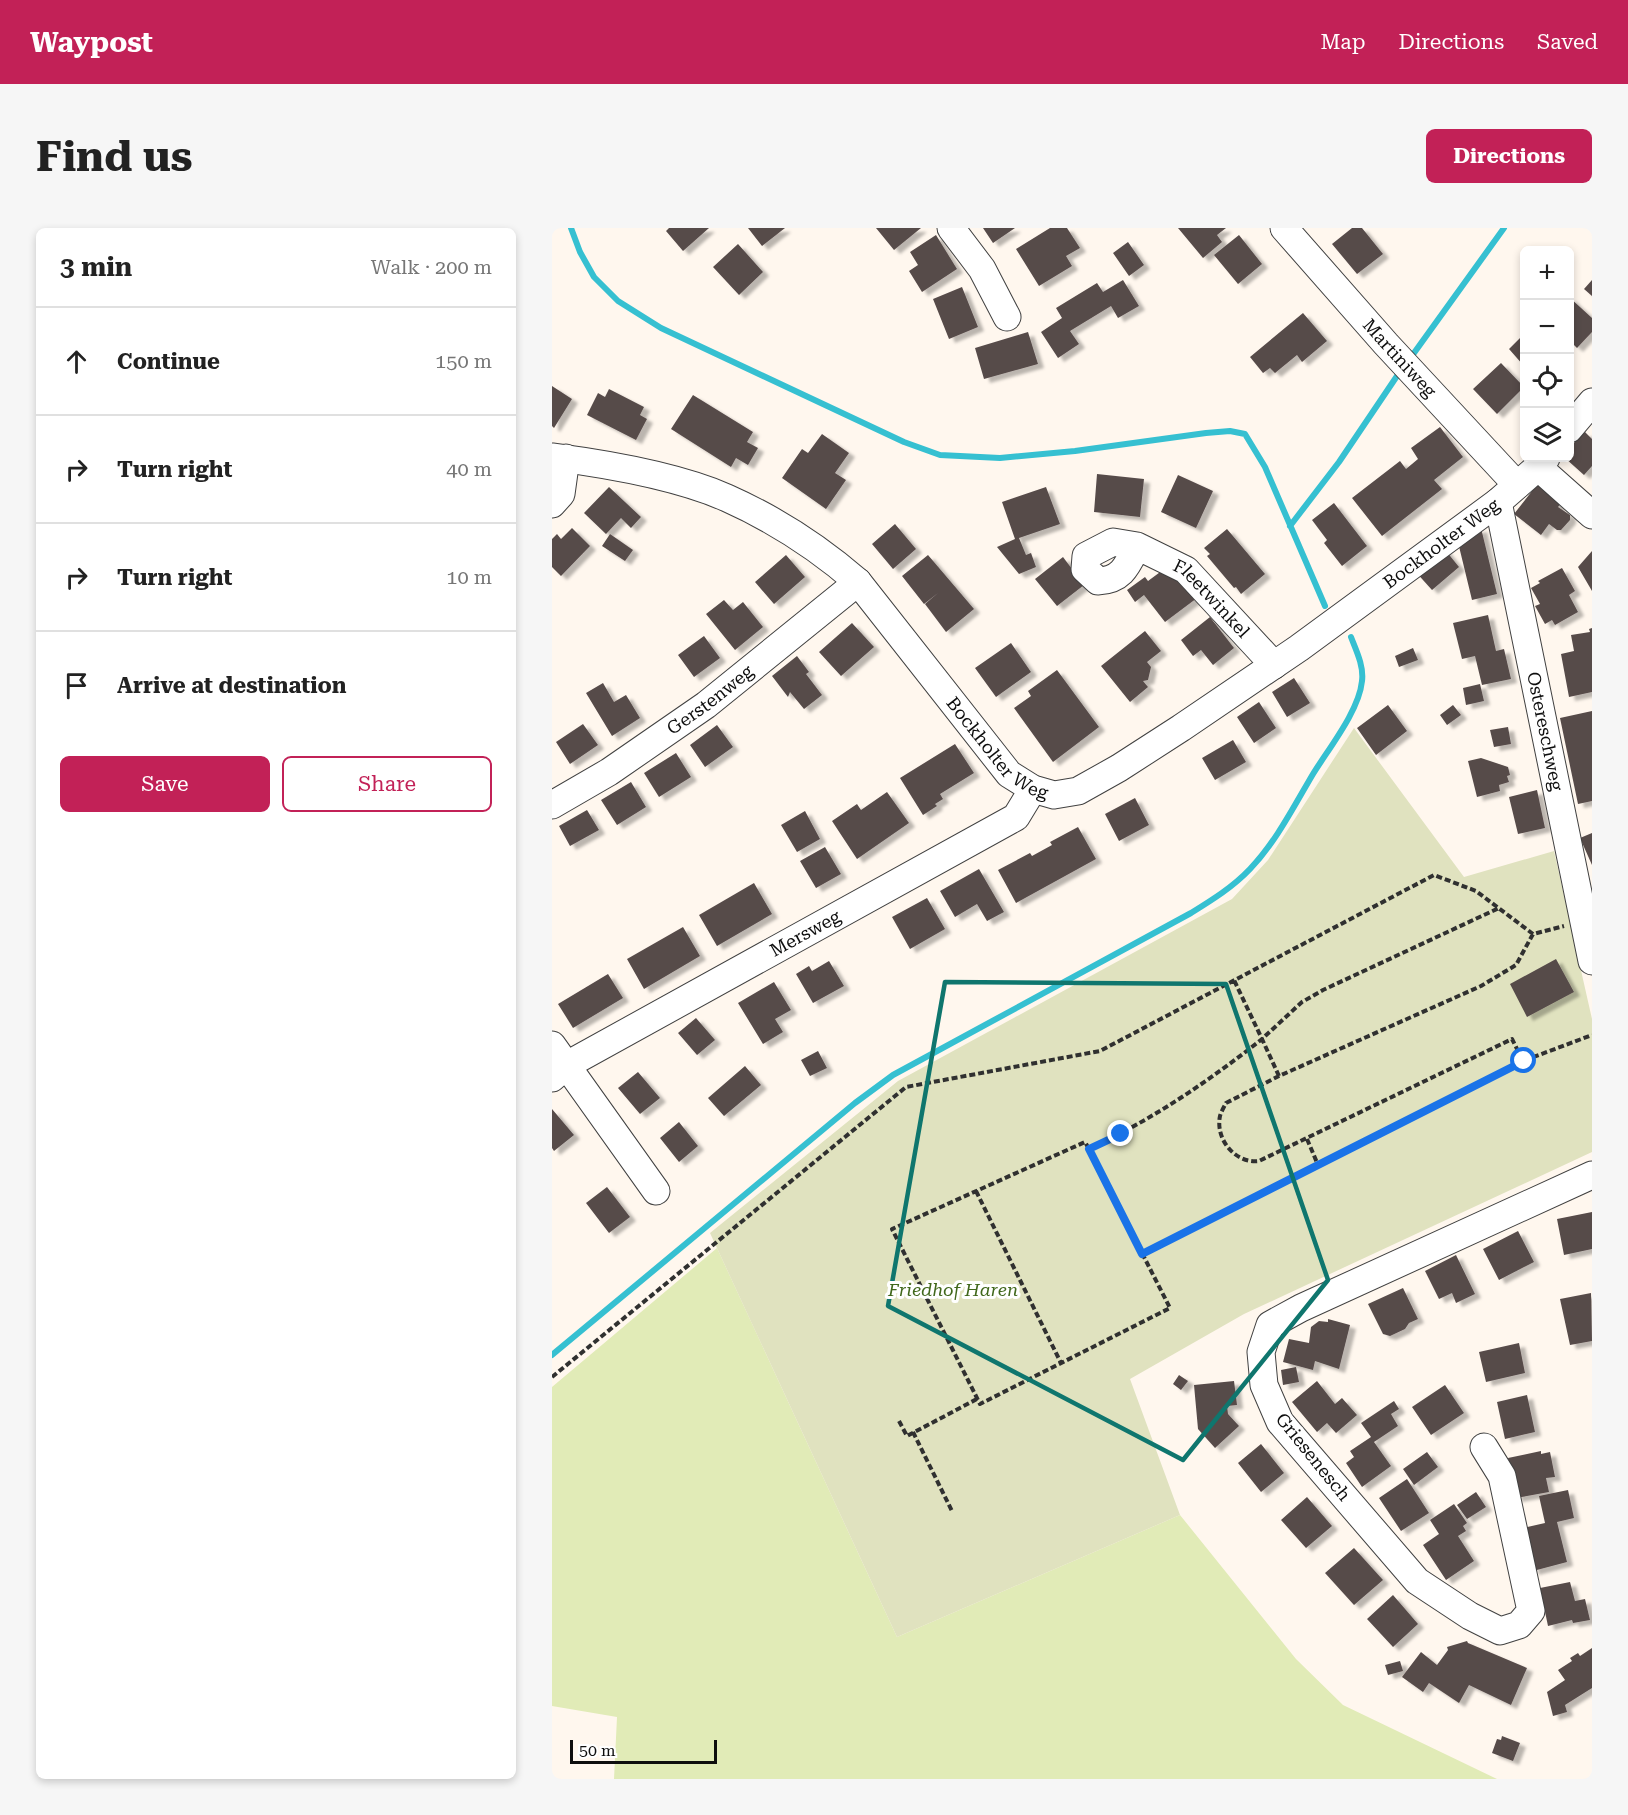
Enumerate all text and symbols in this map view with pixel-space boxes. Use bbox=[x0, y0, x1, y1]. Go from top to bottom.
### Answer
text: Waypost bbox=[30, 26, 153, 59]
text: Map bbox=[1321, 30, 1365, 54]
text: Directions bbox=[1398, 30, 1504, 54]
text: Saved bbox=[1537, 30, 1598, 54]
button: Directions bbox=[1426, 129, 1592, 183]
text: Find us bbox=[36, 132, 193, 181]
map controls bbox=[1520, 246, 1574, 462]
button: + bbox=[1520, 246, 1574, 300]
text: 3 min bbox=[60, 252, 132, 282]
text: Walk · 200 m bbox=[371, 255, 492, 279]
button: − bbox=[1520, 300, 1574, 354]
street label: Martiniweg bbox=[1359, 314, 1442, 402]
icon: ahead bbox=[60, 345, 93, 378]
text: Continue bbox=[117, 349, 220, 374]
text: 150 m bbox=[435, 349, 492, 373]
button: locate bbox=[1520, 354, 1574, 408]
button: layers bbox=[1520, 408, 1574, 462]
icon: right bbox=[60, 453, 93, 486]
text: Turn right bbox=[117, 457, 232, 482]
text: 40 m bbox=[446, 457, 492, 481]
street label: Bockholter Weg bbox=[1379, 493, 1504, 593]
street label: Fleetwinkel bbox=[1170, 554, 1254, 642]
icon: right bbox=[60, 561, 93, 594]
text: Turn right bbox=[117, 565, 232, 590]
text: 10 m bbox=[446, 565, 492, 589]
street label: Gerstenweg bbox=[663, 660, 758, 739]
icon: arrive bbox=[60, 669, 93, 702]
street label: Ostereschweg bbox=[1523, 670, 1568, 793]
text: Arrive at destination bbox=[117, 673, 346, 698]
street label: Bockholter Weg bbox=[942, 693, 1051, 803]
button: Save bbox=[60, 756, 270, 812]
button: Share bbox=[282, 756, 492, 812]
street label: Mersweg bbox=[766, 905, 845, 961]
route start bbox=[1510, 1047, 1536, 1073]
route end bbox=[1107, 1120, 1133, 1146]
park label: Friedhof Haren bbox=[887, 1279, 1018, 1300]
street label: Griesenesch bbox=[1272, 1408, 1355, 1505]
scale bar bbox=[570, 1737, 717, 1764]
text: 50 m bbox=[579, 1741, 616, 1760]

